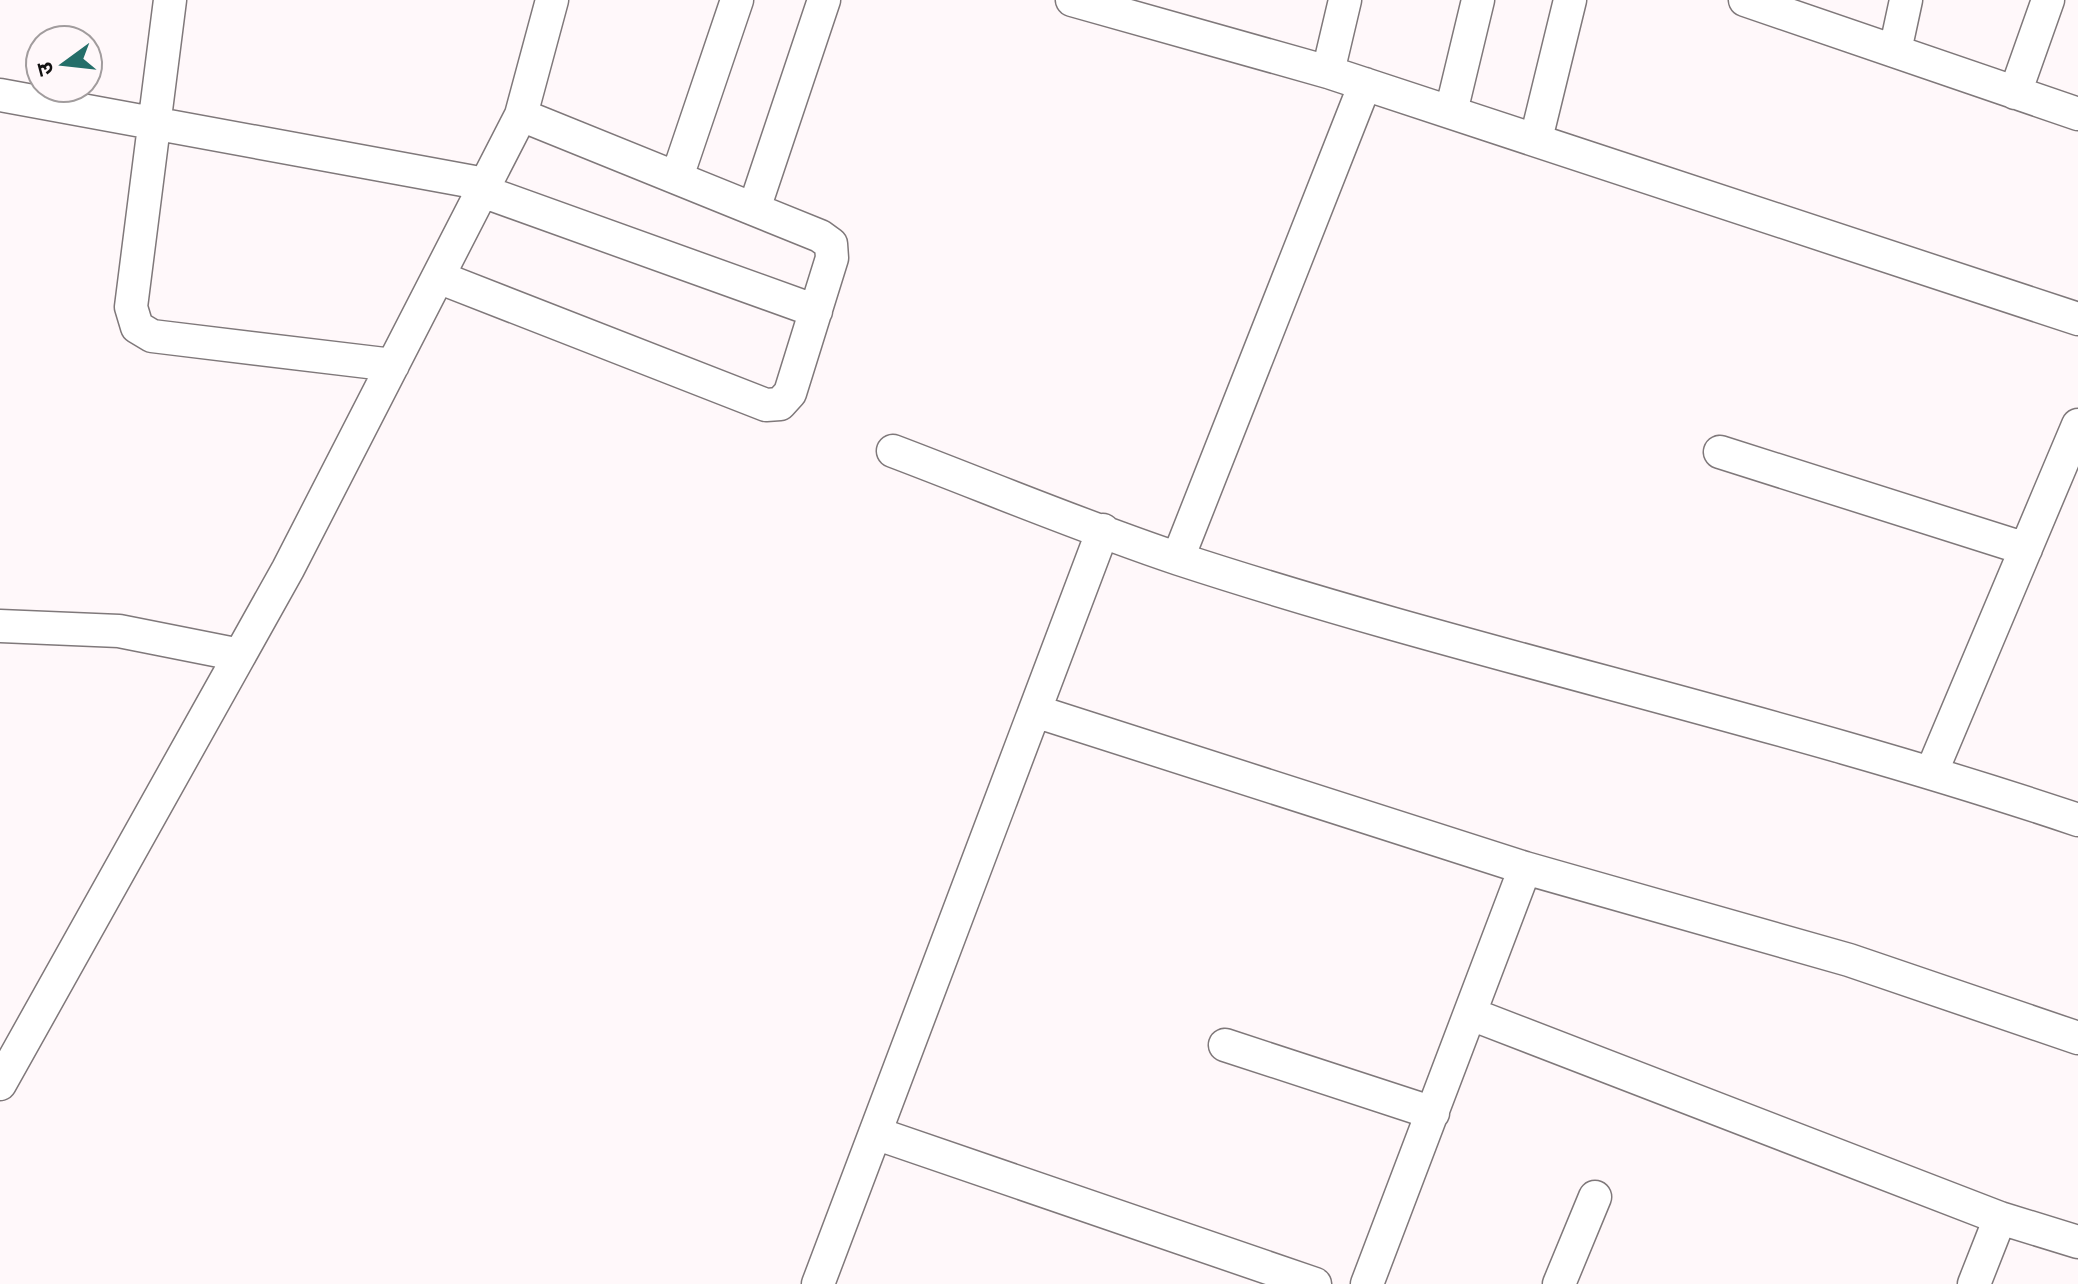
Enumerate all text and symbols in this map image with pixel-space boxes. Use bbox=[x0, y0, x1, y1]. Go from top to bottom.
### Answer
north arrow bbox=[24, 24, 104, 104]
text: उ bbox=[31, 59, 59, 79]

